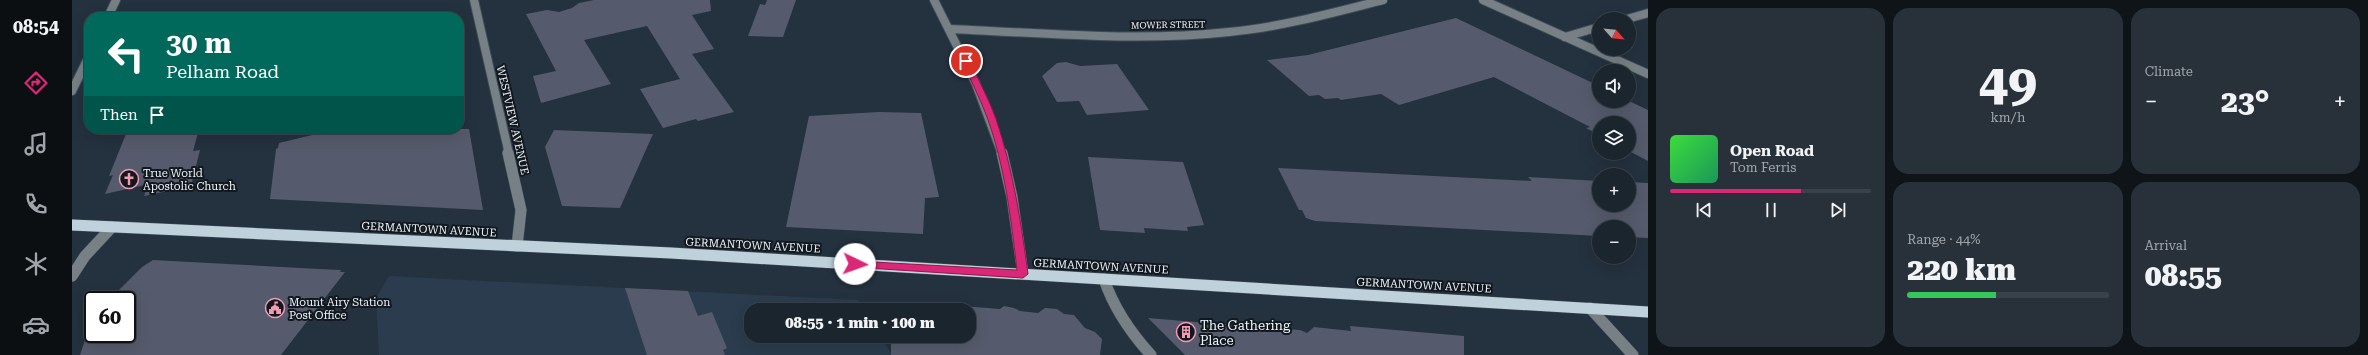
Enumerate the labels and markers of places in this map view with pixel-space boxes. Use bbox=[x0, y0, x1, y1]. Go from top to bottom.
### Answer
pin bbox=[949, 44, 983, 78]
place label: True World Apostolic Church bbox=[143, 167, 236, 193]
church icon: True World Apostolic Church bbox=[118, 168, 140, 190]
place label: Mount Airy Station Post Office bbox=[289, 296, 390, 322]
public building icon: Mount Airy Station Post Office bbox=[264, 297, 286, 319]
place label: The Gathering Place bbox=[1200, 318, 1291, 348]
building icon: The Gathering Place bbox=[1175, 321, 1197, 343]

